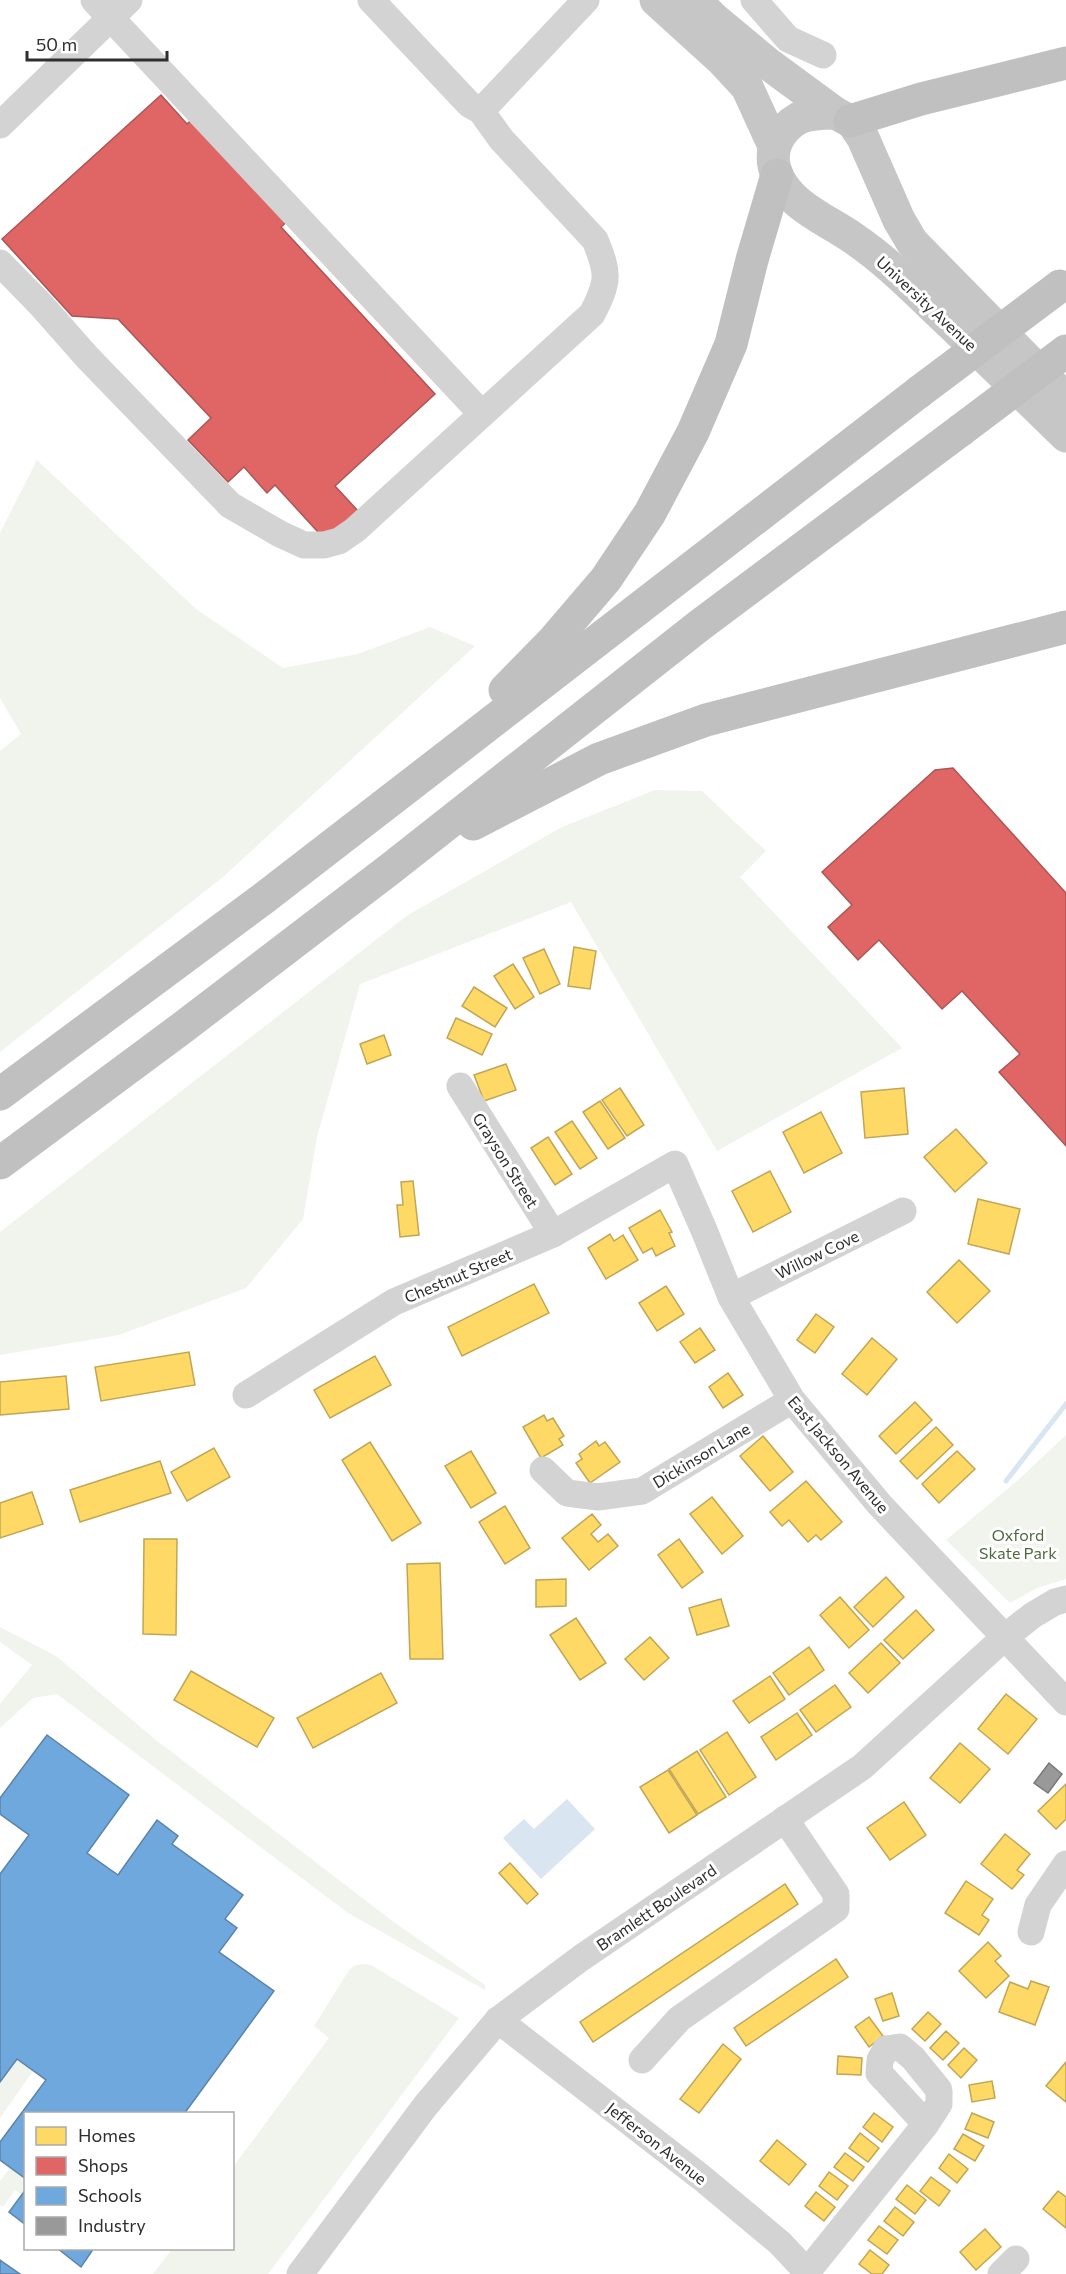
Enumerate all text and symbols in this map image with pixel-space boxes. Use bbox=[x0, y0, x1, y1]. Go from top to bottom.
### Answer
scale bar bbox=[27, 24, 166, 62]
text: 50 m bbox=[36, 33, 77, 55]
street label: University Avenue bbox=[873, 252, 981, 354]
street label: Grayson Street bbox=[469, 1109, 543, 1211]
street label: Willow Cove bbox=[772, 1226, 862, 1282]
street label: Chestnut Street bbox=[401, 1244, 515, 1306]
street label: East Jackson Avenue bbox=[785, 1392, 893, 1516]
street label: Dickinson Lane bbox=[649, 1419, 753, 1491]
park label: Oxford Skate Park bbox=[979, 1525, 1057, 1562]
street label: Bramlett Boulevard bbox=[593, 1860, 719, 1954]
street label: Jefferson Avenue bbox=[603, 2098, 711, 2188]
legend bbox=[24, 2112, 234, 2250]
text: Homes bbox=[78, 2124, 136, 2146]
text: Shops bbox=[78, 2154, 128, 2176]
text: Schools bbox=[78, 2184, 142, 2206]
text: Industry bbox=[78, 2214, 146, 2236]

